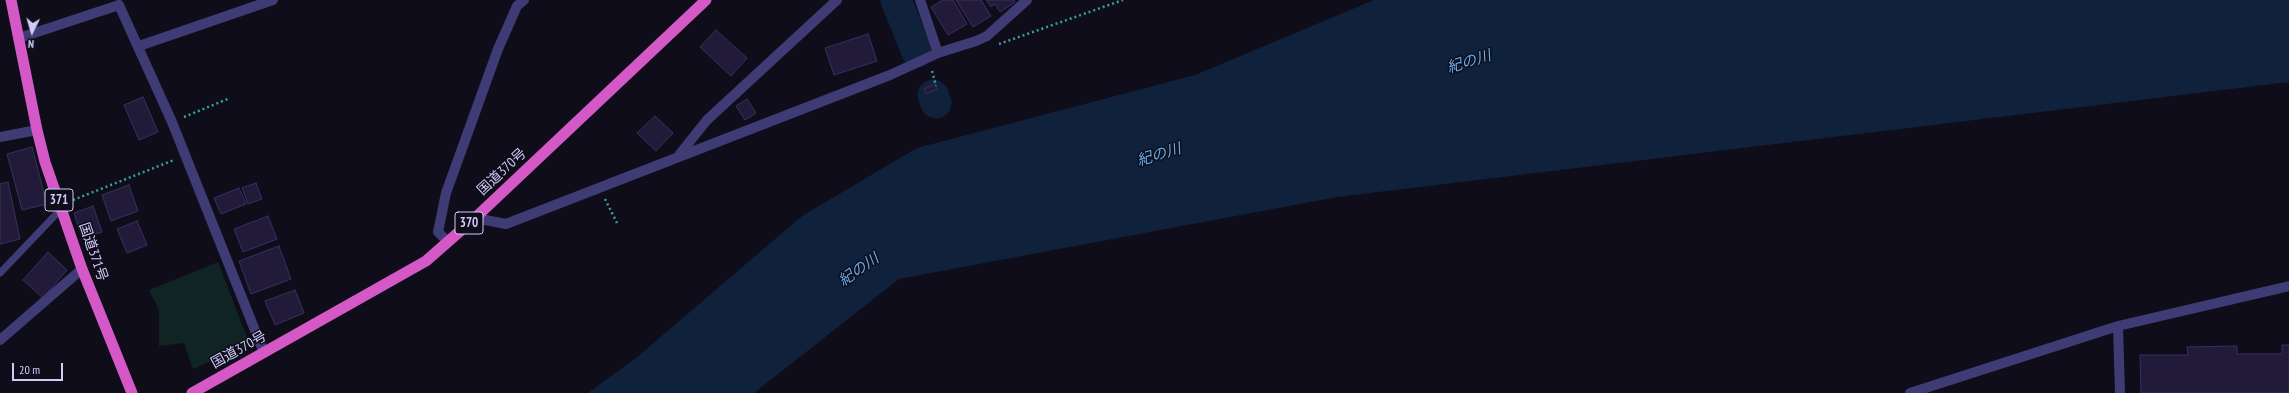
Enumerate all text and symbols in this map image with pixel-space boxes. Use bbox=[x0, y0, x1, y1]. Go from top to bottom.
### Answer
north arrow bbox=[12, 12, 52, 52]
text: N bbox=[27, 37, 35, 51]
water label: 紀の川 bbox=[1445, 47, 1493, 77]
water label: 紀の川 bbox=[1135, 140, 1183, 170]
street label: 国道370号 bbox=[474, 145, 530, 199]
road number: 371 bbox=[45, 189, 73, 211]
road number: 370 bbox=[455, 212, 483, 234]
street label: 国道371号 bbox=[75, 220, 111, 284]
water label: 紀の川 bbox=[835, 250, 883, 290]
street label: 国道370号 bbox=[208, 328, 270, 372]
scale bar bbox=[14, 355, 65, 381]
text: 20 m bbox=[19, 362, 40, 377]

